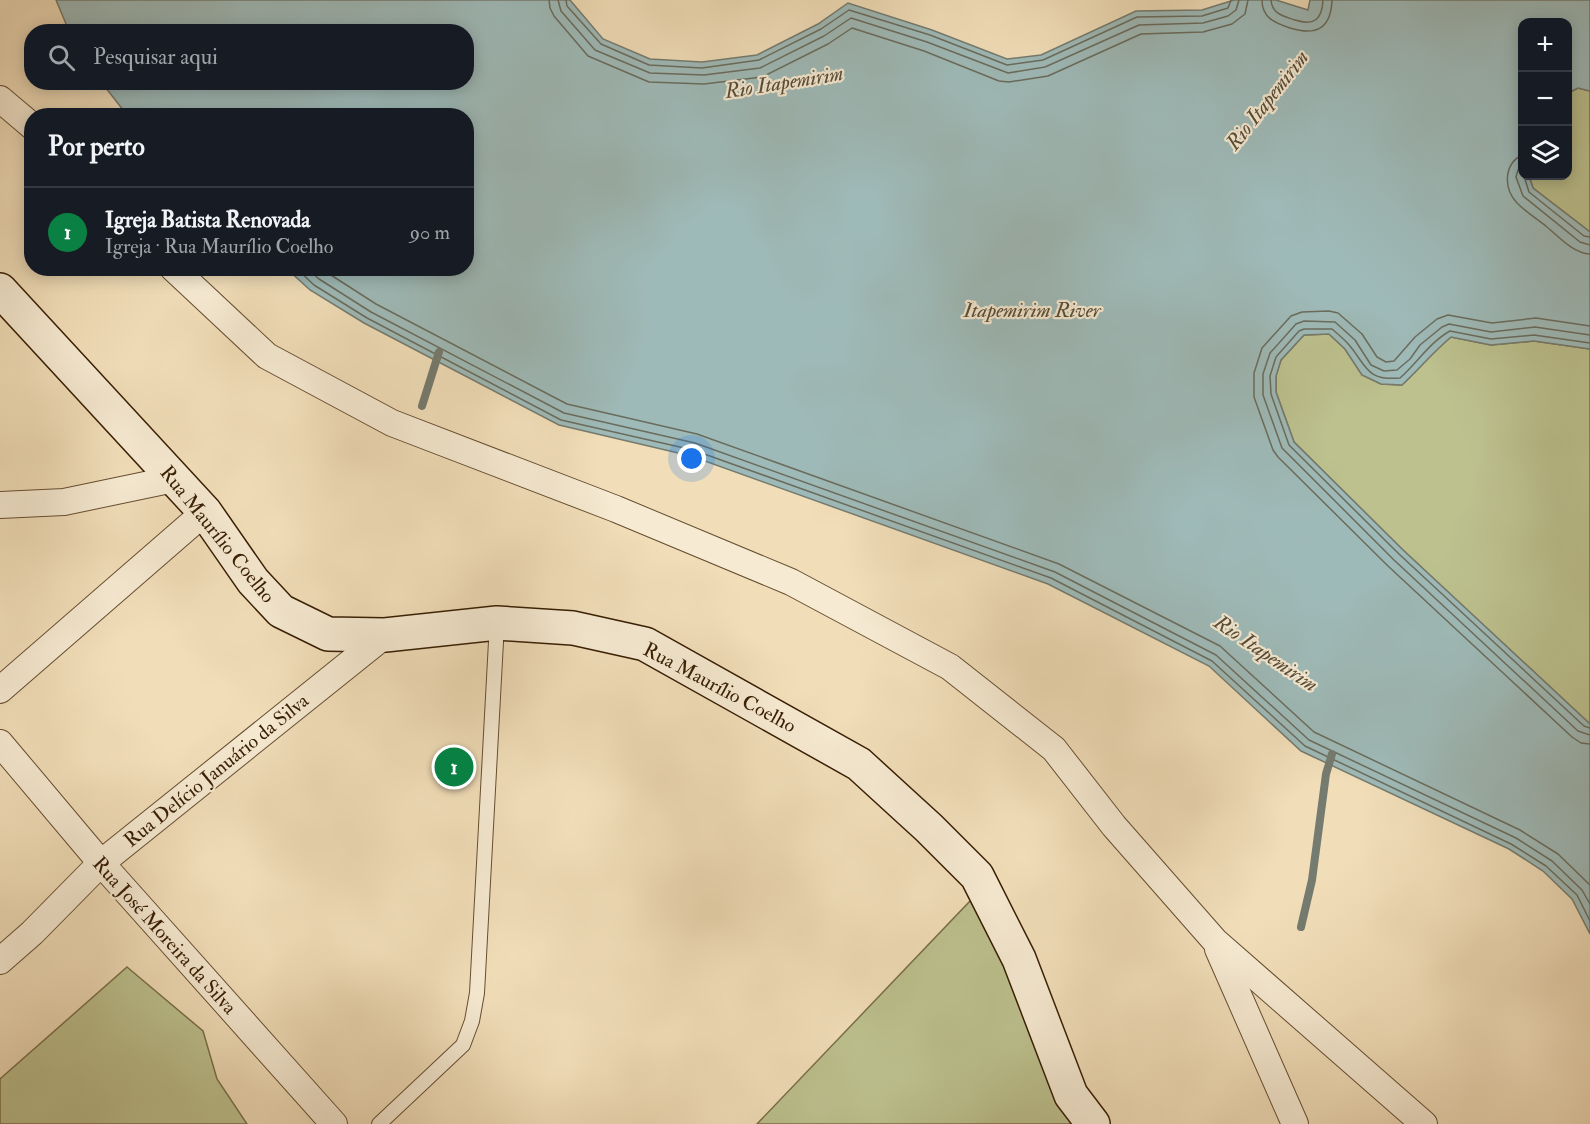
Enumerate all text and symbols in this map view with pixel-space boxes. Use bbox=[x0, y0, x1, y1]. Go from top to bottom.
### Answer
map controls bbox=[1518, 18, 1572, 180]
button: + bbox=[1518, 18, 1572, 72]
search box bbox=[24, 24, 474, 90]
icon: search bbox=[45, 41, 78, 74]
text: Pesquisar aqui bbox=[93, 43, 218, 71]
water label: Rio Itapemirim bbox=[1219, 45, 1315, 156]
water label: Rio Itapemirim bbox=[722, 60, 845, 105]
button: − bbox=[1518, 72, 1572, 126]
button: layers bbox=[1518, 126, 1572, 180]
text: Por perto bbox=[48, 131, 145, 163]
text: Igreja Batista Renovada bbox=[105, 206, 310, 234]
text: 1 bbox=[64, 220, 71, 245]
text: 90 m bbox=[410, 220, 450, 245]
text: Igreja · Rua Maurílio Coelho bbox=[105, 234, 333, 259]
water label: Itapemirim River bbox=[962, 297, 1102, 324]
your location bbox=[677, 444, 706, 473]
street label: Rua Maurílio Coelho bbox=[155, 461, 281, 608]
water label: Rio Itapemirim bbox=[1208, 608, 1323, 698]
street label: Rua Maurílio Coelho bbox=[639, 637, 800, 738]
street label: Rua Delício Januário da Silva bbox=[119, 688, 314, 853]
pin: 1 bbox=[434, 744, 474, 789]
street label: Rua José Moreira da Silva bbox=[87, 851, 243, 1020]

